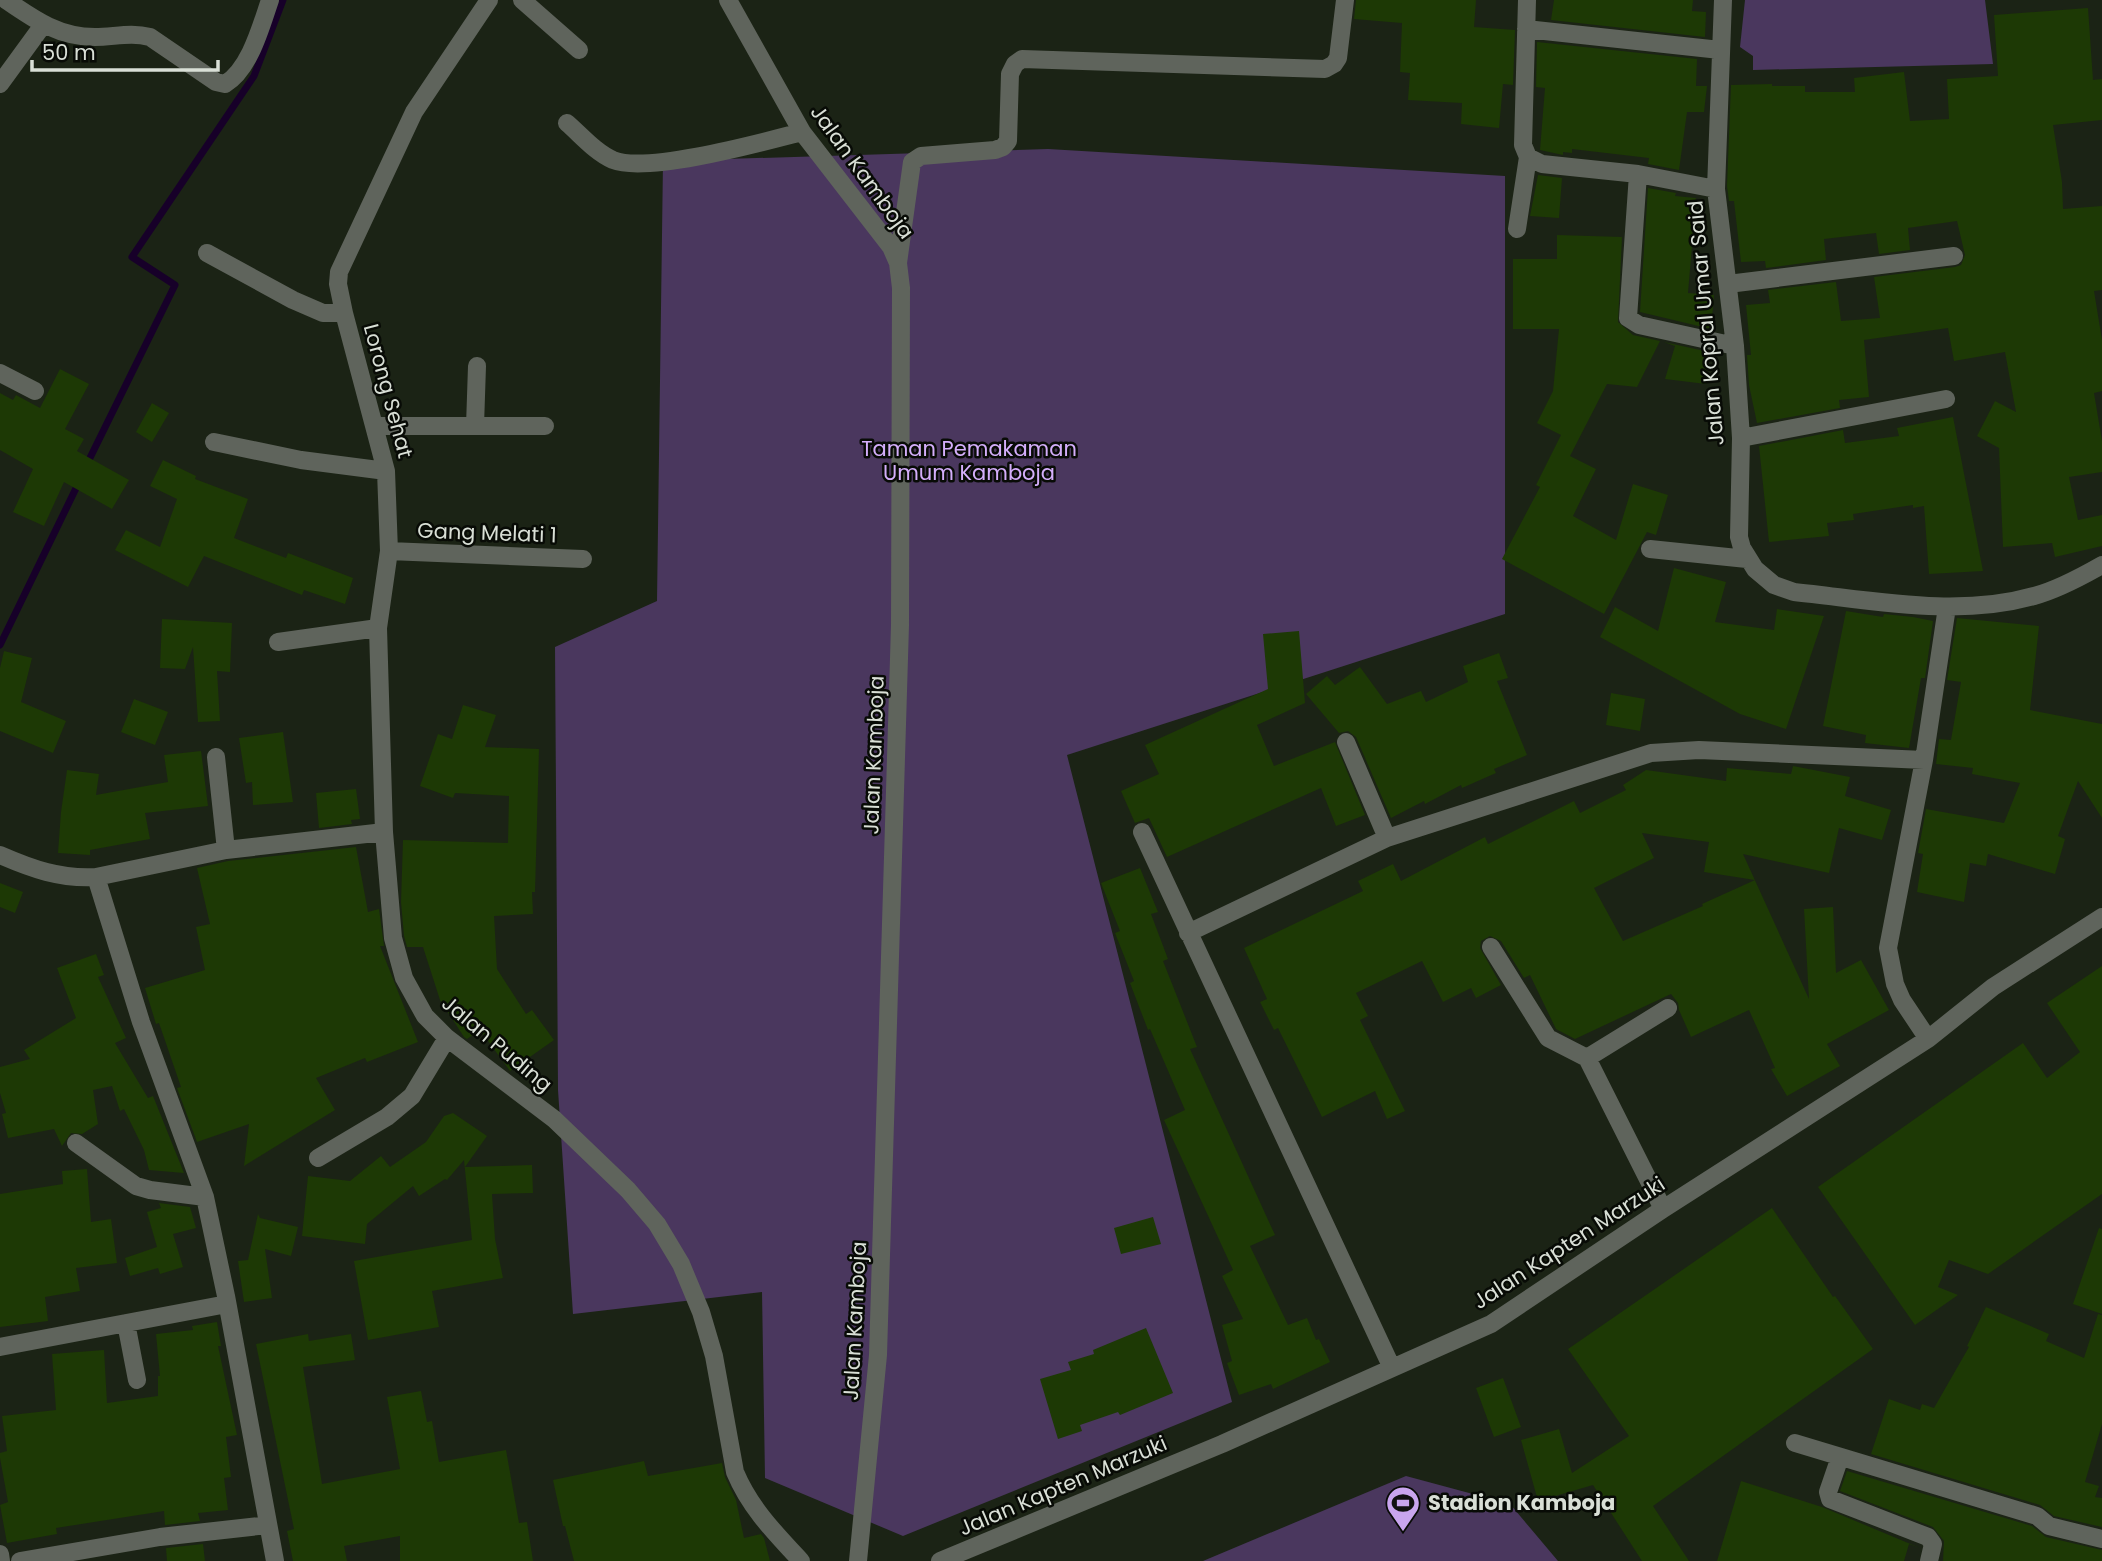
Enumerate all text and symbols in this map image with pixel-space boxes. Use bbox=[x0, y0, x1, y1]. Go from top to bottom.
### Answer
scale bar bbox=[32, 28, 217, 72]
text: 50 m bbox=[42, 38, 96, 67]
street label: Jalan Kamboja bbox=[804, 99, 921, 245]
street label: Jalan Kopral Umar Said bbox=[1680, 199, 1731, 447]
street label: Lorong Sehat bbox=[357, 321, 420, 461]
park label: Taman Pemakaman Umum Kamboja bbox=[861, 434, 1077, 487]
street label: Gang Melati 1 bbox=[417, 516, 557, 549]
street label: Jalan Kamboja bbox=[856, 675, 891, 835]
street label: Jalan Puding bbox=[436, 989, 559, 1099]
street label: Jalan Kapten Marzuki bbox=[1467, 1170, 1670, 1316]
street label: Jalan Kamboja bbox=[836, 1241, 873, 1401]
street label: Jalan Kapten Marzuki bbox=[954, 1429, 1171, 1543]
sports icon: Stadion Kamboja bbox=[1384, 1484, 1422, 1533]
place label: Stadion Kamboja bbox=[1428, 1488, 1615, 1517]

